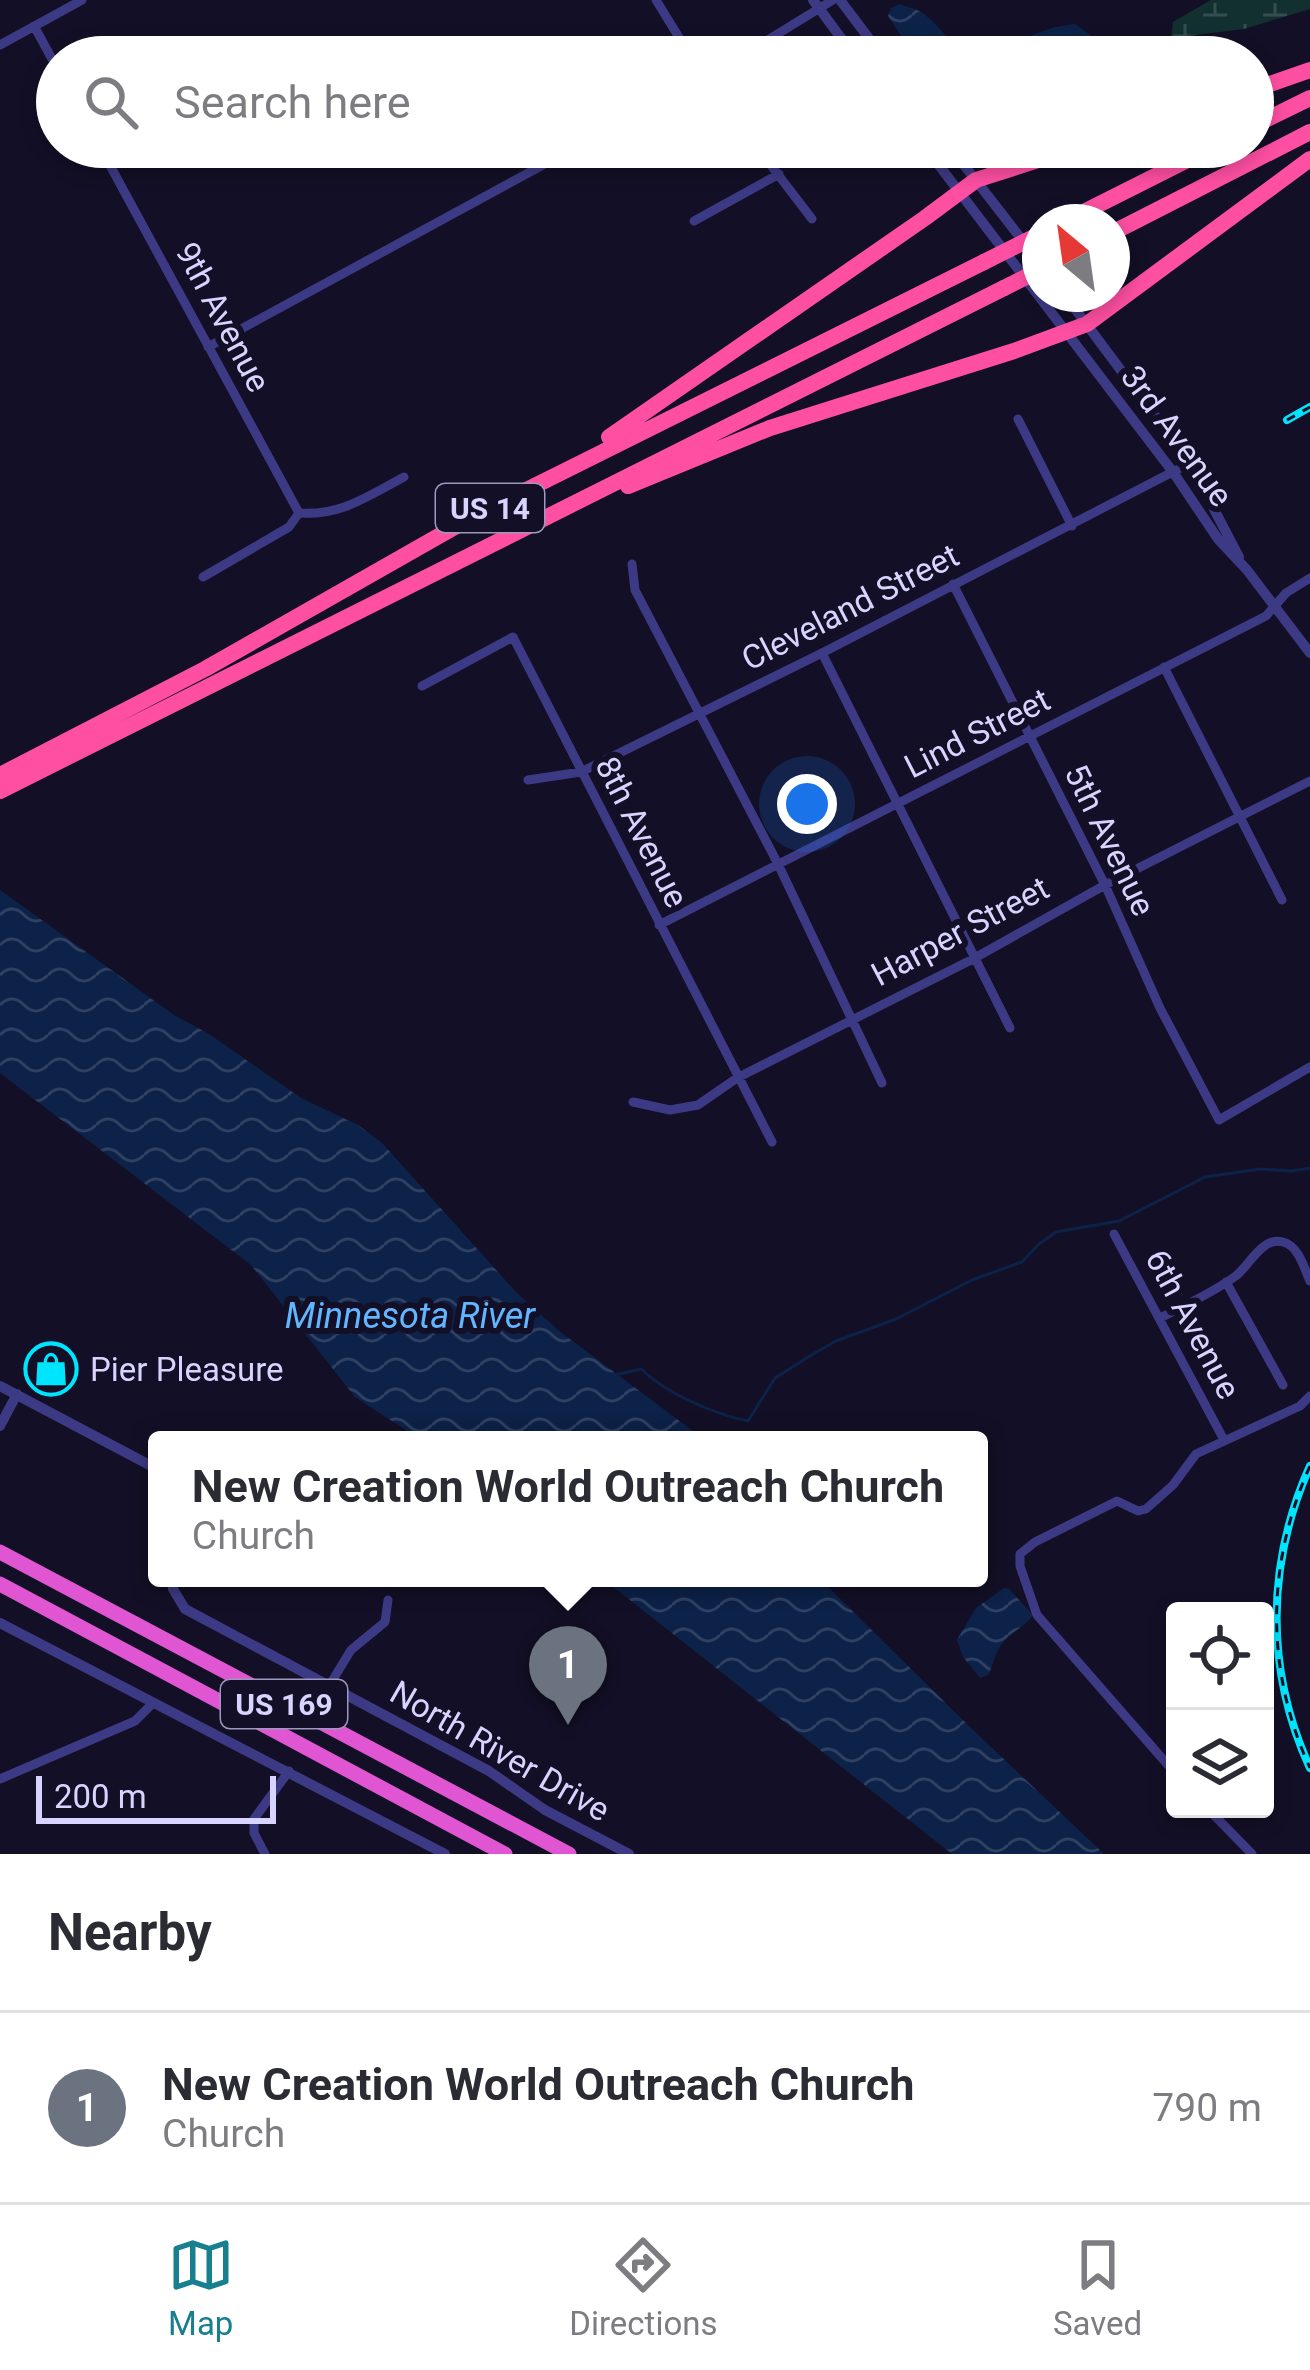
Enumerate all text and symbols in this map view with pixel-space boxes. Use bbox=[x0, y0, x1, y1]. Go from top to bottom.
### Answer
search box bbox=[36, 36, 1274, 168]
icon: search bbox=[78, 69, 144, 135]
text: Search here bbox=[174, 76, 411, 129]
north arrow bbox=[1022, 204, 1130, 312]
street label: 9th Avenue bbox=[167, 236, 279, 398]
street label: 3rd Avenue bbox=[1113, 358, 1241, 514]
road number: US 14 bbox=[436, 484, 544, 532]
street label: Cleveland Street bbox=[735, 536, 965, 678]
street label: Lind Street bbox=[898, 680, 1056, 786]
street label: 8th Avenue bbox=[587, 750, 697, 914]
street label: 5th Avenue bbox=[1057, 758, 1163, 922]
your location bbox=[777, 774, 837, 834]
street label: Harper Street bbox=[865, 868, 1055, 994]
street label: 6th Avenue bbox=[1137, 1243, 1249, 1405]
water label: Minnesota River bbox=[285, 1295, 536, 1337]
shop icon: Pier Pleasure bbox=[23, 1341, 79, 1397]
place label: Pier Pleasure bbox=[90, 1350, 284, 1389]
popup bbox=[148, 1431, 988, 1587]
text: New Creation World Outreach Church bbox=[192, 1460, 944, 1513]
text: Church bbox=[192, 1513, 315, 1559]
map controls bbox=[1166, 1602, 1274, 1818]
button: locate bbox=[1166, 1602, 1274, 1710]
pin: 1 bbox=[529, 1626, 607, 1725]
street label: North River Drive bbox=[383, 1672, 617, 1830]
road number: US 169 bbox=[221, 1680, 347, 1728]
button: layers bbox=[1166, 1710, 1274, 1818]
scale bar bbox=[36, 1770, 276, 1823]
text: 200 m bbox=[54, 1777, 147, 1816]
text: Nearby bbox=[48, 1903, 212, 1962]
text: New Creation World Outreach Church bbox=[162, 2058, 914, 2111]
text: 1 bbox=[76, 2085, 98, 2131]
text: 790 m bbox=[1152, 2085, 1262, 2131]
text: Church bbox=[162, 2111, 285, 2157]
tab: Map bbox=[168, 2232, 234, 2343]
tab: Directions bbox=[569, 2232, 718, 2343]
tab: Saved bbox=[1053, 2232, 1142, 2343]

